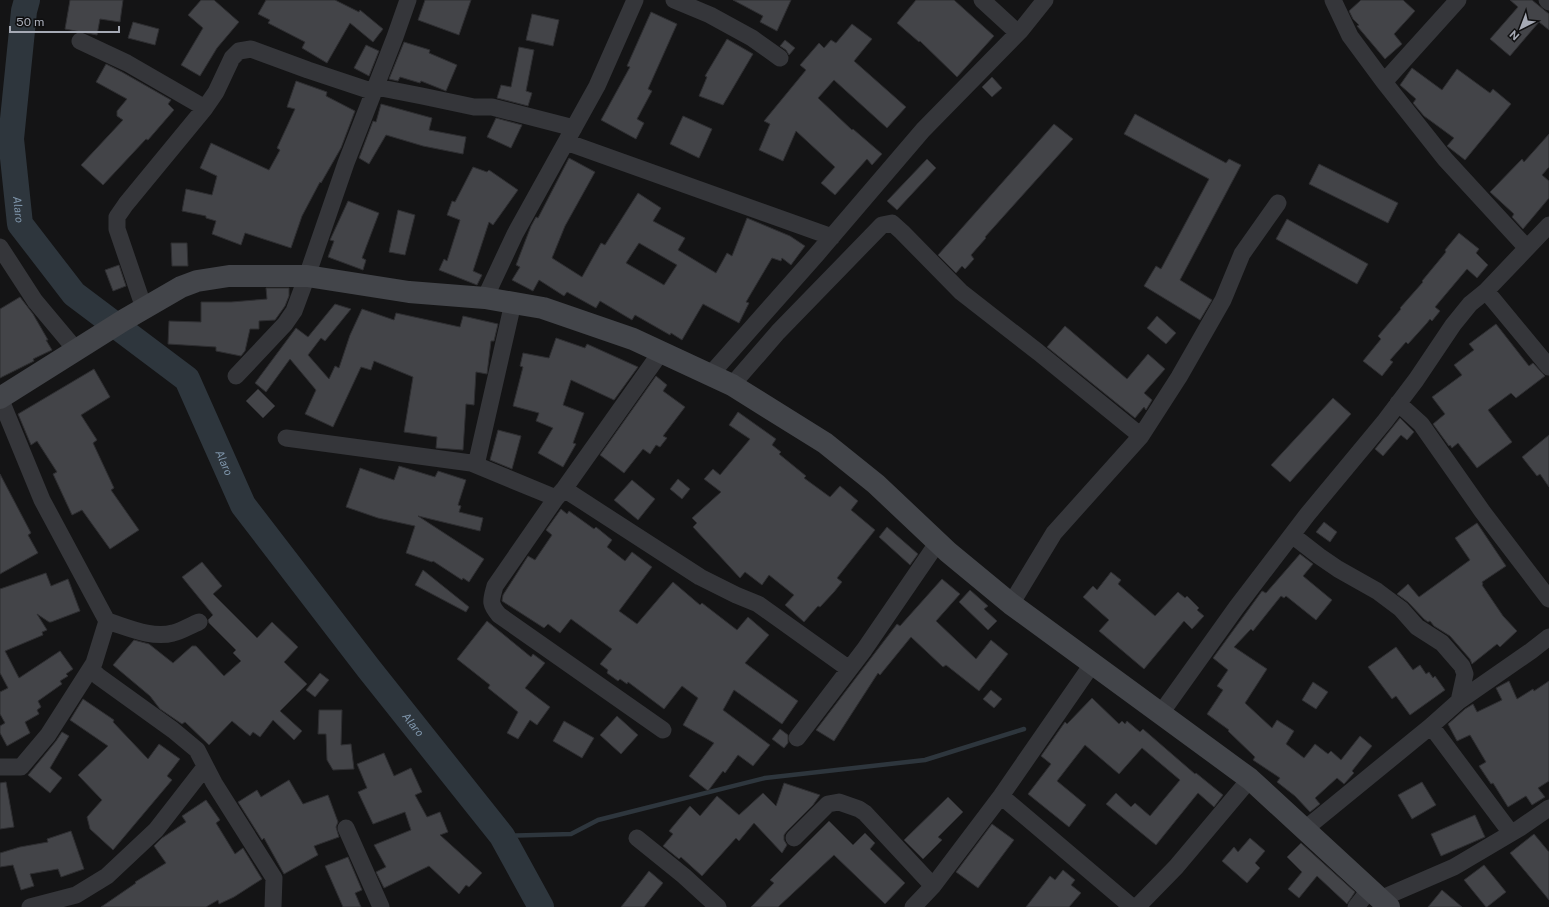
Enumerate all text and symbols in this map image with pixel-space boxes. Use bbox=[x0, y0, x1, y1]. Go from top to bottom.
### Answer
scale bar bbox=[10, 8, 119, 34]
north arrow bbox=[1501, 8, 1541, 48]
text: 50 m bbox=[16, 15, 44, 29]
text: N bbox=[1507, 28, 1522, 43]
water label: Alaro bbox=[11, 196, 26, 223]
water label: Alaro bbox=[213, 448, 235, 477]
water label: Alaro bbox=[400, 710, 426, 739]

